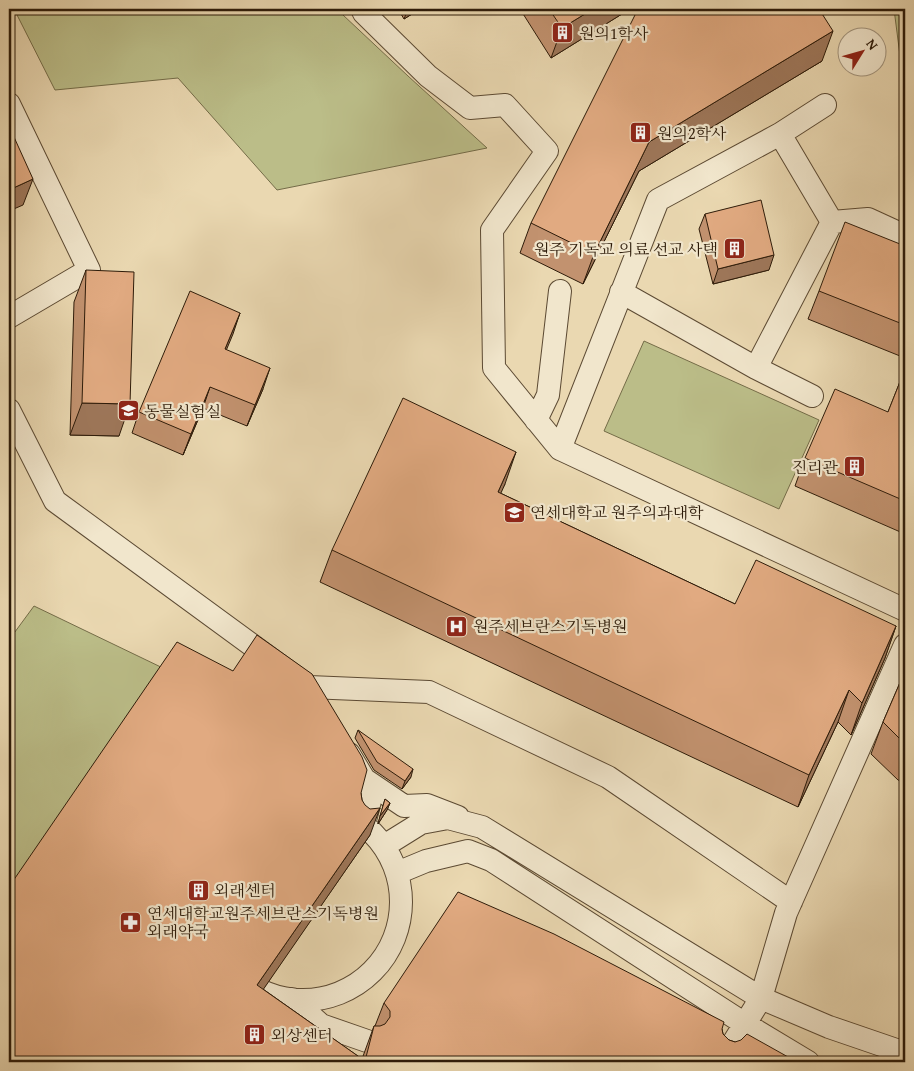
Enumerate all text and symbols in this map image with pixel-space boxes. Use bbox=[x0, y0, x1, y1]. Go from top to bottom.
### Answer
building icon: 원의1학사 bbox=[551, 21, 575, 45]
place label: 원의1학사 bbox=[579, 21, 649, 45]
north arrow bbox=[836, 28, 886, 78]
text: N bbox=[862, 34, 884, 54]
building icon: 원의2학사 bbox=[629, 121, 653, 145]
place label: 원의2학사 bbox=[657, 121, 727, 145]
place label: 원주 기독교 의료 선교 사택 bbox=[534, 237, 718, 261]
building icon: 원주 기독교 의료 선교 사택 bbox=[722, 237, 746, 261]
school or university icon: 동물실험실 bbox=[116, 399, 140, 423]
place label: 동물실험실 bbox=[144, 399, 221, 423]
place label: 진리관 bbox=[792, 455, 839, 479]
building icon: 진리관 bbox=[842, 455, 866, 479]
school or university icon: 연세대학교 원주의과대학 bbox=[502, 500, 526, 524]
place label: 연세대학교 원주의과대학 bbox=[530, 500, 704, 524]
hospital icon: 원주세브란스기독병원 bbox=[445, 614, 469, 638]
place label: 원주세브란스기독병원 bbox=[473, 614, 628, 638]
building icon: 외래센터 bbox=[186, 878, 210, 902]
place label: 외래센터 bbox=[214, 878, 276, 902]
place label: 연세대학교원주세브란스기독병원 외래약국 bbox=[147, 901, 379, 943]
pharmacy icon: 연세대학교원주세브란스기독병원 외래약국 bbox=[119, 910, 143, 934]
building icon: 외상센터 bbox=[243, 1023, 267, 1047]
place label: 외상센터 bbox=[271, 1023, 333, 1047]

